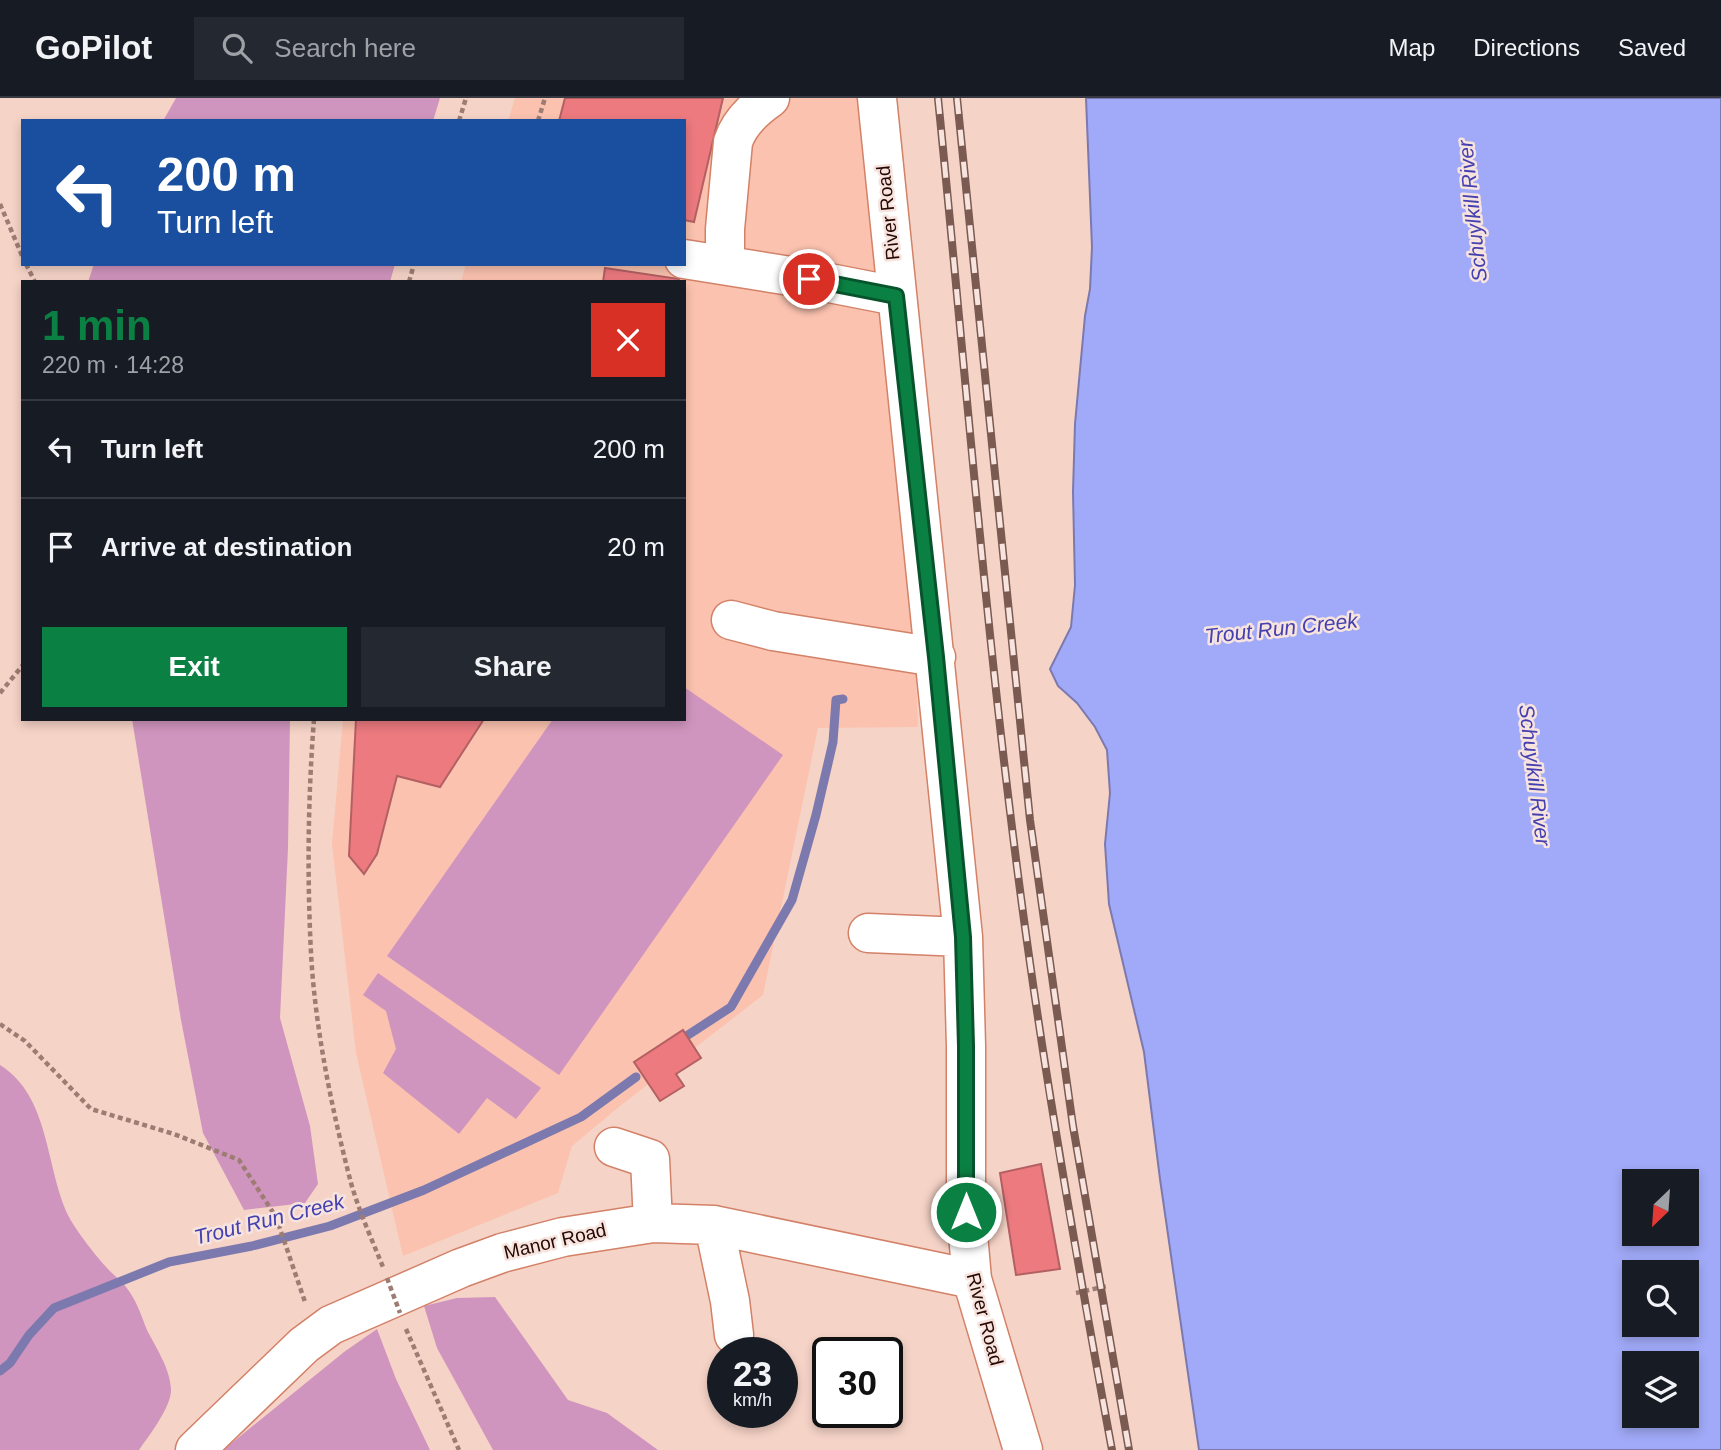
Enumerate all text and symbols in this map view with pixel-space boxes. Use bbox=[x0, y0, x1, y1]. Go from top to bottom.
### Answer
search box bbox=[194, 17, 684, 80]
text: GoPilot bbox=[35, 29, 152, 66]
icon: search bbox=[218, 29, 256, 67]
text: Search here bbox=[274, 33, 416, 63]
text: Map bbox=[1389, 34, 1435, 61]
text: Directions bbox=[1473, 34, 1580, 61]
text: Saved bbox=[1618, 34, 1686, 61]
water label: Schuylkill River bbox=[1453, 138, 1491, 283]
icon: left bbox=[42, 147, 133, 238]
text: 200 m bbox=[157, 147, 296, 201]
street label: River Road bbox=[873, 165, 903, 261]
text: Turn left bbox=[157, 204, 273, 240]
pin bbox=[779, 249, 839, 309]
icon: arrive bbox=[790, 260, 828, 298]
text: 1 min bbox=[42, 302, 152, 349]
button: close bbox=[591, 303, 665, 377]
text: 220 m · 14:28 bbox=[42, 352, 184, 378]
icon: left bbox=[42, 430, 80, 468]
text: Turn left bbox=[101, 434, 203, 464]
text: 200 m bbox=[593, 434, 665, 464]
icon: arrive bbox=[42, 528, 80, 566]
text: Arrive at destination bbox=[101, 532, 352, 562]
text: 20 m bbox=[607, 532, 665, 562]
water label: Trout Run Creek bbox=[1203, 608, 1360, 647]
button: Exit bbox=[42, 627, 347, 707]
button: Share bbox=[361, 627, 665, 707]
water label: Schuylkill River bbox=[1515, 703, 1555, 848]
north arrow bbox=[1622, 1169, 1699, 1246]
map controls bbox=[1622, 1169, 1699, 1428]
position arrow bbox=[929, 1175, 1003, 1249]
water label: Trout Run Creek bbox=[192, 1189, 348, 1249]
street label: Manor Road bbox=[502, 1219, 608, 1263]
button: search bbox=[1622, 1260, 1699, 1337]
street label: River Road bbox=[963, 1270, 1007, 1368]
speed limit sign: 30 bbox=[812, 1337, 903, 1428]
button: layers bbox=[1622, 1351, 1699, 1428]
text: 23 bbox=[733, 1354, 772, 1393]
text: km/h bbox=[733, 1390, 772, 1410]

